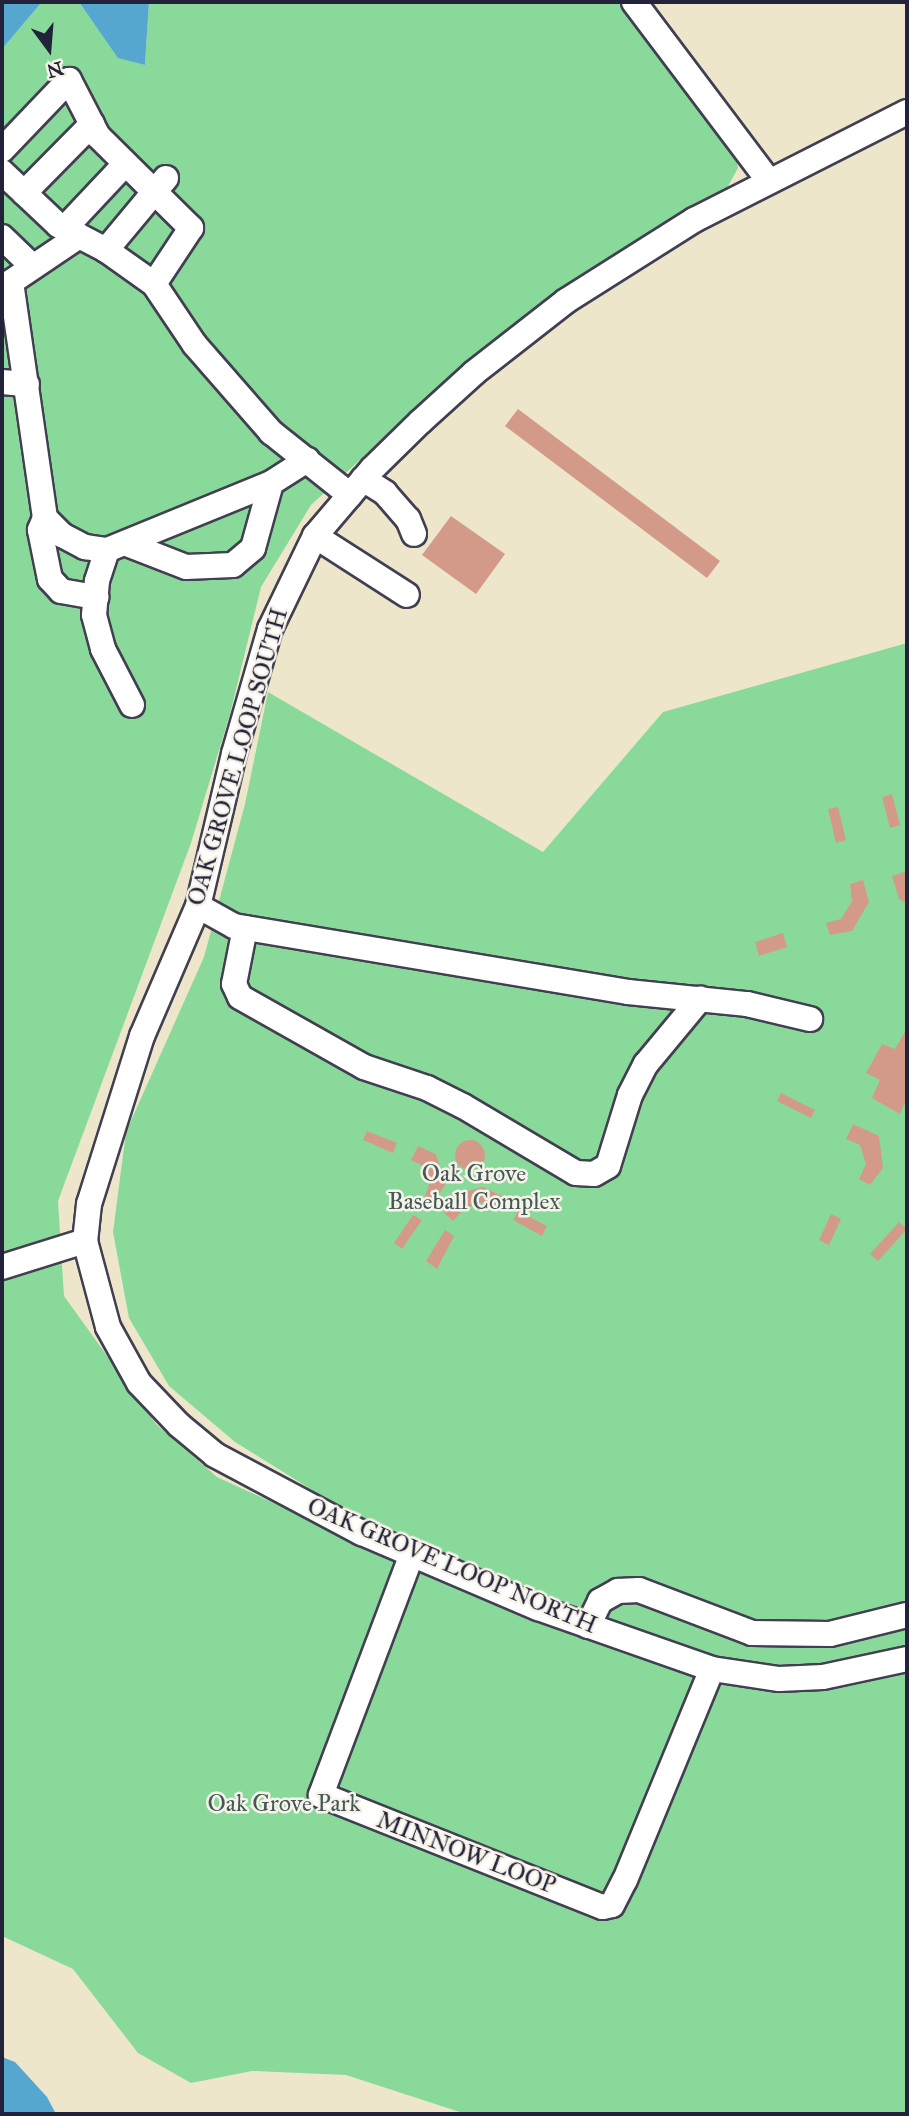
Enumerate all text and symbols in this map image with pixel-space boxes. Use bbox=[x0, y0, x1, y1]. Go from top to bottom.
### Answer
north arrow bbox=[14, 14, 84, 84]
text: N bbox=[44, 56, 66, 83]
street label: OAK GROVE LOOP SOUTH bbox=[182, 605, 294, 909]
park label: Oak Grove Baseball Complex bbox=[388, 1160, 560, 1216]
street label: OAK GROVE LOOP NORTH bbox=[303, 1492, 601, 1640]
park label: Oak Grove Park bbox=[207, 1790, 361, 1818]
street label: MINNOW LOOP bbox=[373, 1806, 559, 1900]

